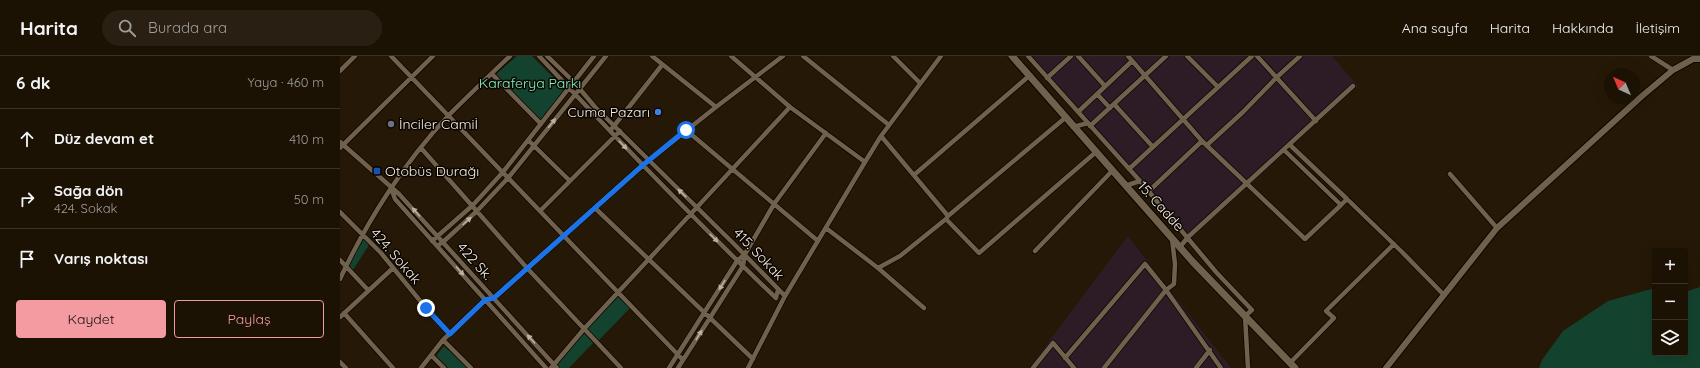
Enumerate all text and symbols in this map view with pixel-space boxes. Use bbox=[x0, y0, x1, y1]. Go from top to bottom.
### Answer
search box bbox=[102, 10, 382, 46]
text: Harita bbox=[20, 16, 78, 40]
icon: search bbox=[116, 17, 138, 39]
text: Burada ara bbox=[148, 18, 227, 37]
text: Ana sayfa bbox=[1402, 19, 1468, 37]
text: Harita bbox=[1490, 19, 1530, 37]
text: Hakkında bbox=[1552, 19, 1613, 37]
text: İletişim bbox=[1635, 19, 1680, 37]
north arrow bbox=[1604, 68, 1640, 104]
text: 6 dk bbox=[16, 72, 51, 93]
text: Yaya · 460 m bbox=[247, 74, 324, 90]
park label: Karaferya Parkı bbox=[479, 74, 581, 92]
place label: Cuma Pazarı bbox=[567, 103, 650, 121]
marker: Cuma Pazarı bbox=[653, 107, 663, 117]
place label: İnciler Camiİ bbox=[399, 115, 478, 133]
one-way arrow bbox=[548, 118, 556, 128]
marker: İnciler Camiİ bbox=[386, 119, 396, 129]
route start bbox=[677, 121, 695, 139]
icon: ahead bbox=[16, 128, 38, 150]
text: Düz devam et bbox=[54, 129, 154, 148]
text: 410 m bbox=[289, 131, 324, 147]
one-way arrow bbox=[618, 140, 628, 150]
place label: Otobüs Durağı bbox=[385, 162, 479, 180]
marker: Otobüs Durağı bbox=[372, 166, 382, 176]
street label: 15. Cadde bbox=[1134, 177, 1188, 235]
text: Sağa dön bbox=[54, 181, 123, 200]
icon: right bbox=[16, 188, 38, 210]
one-way arrow bbox=[677, 188, 687, 198]
text: 50 m bbox=[294, 191, 324, 207]
text: 424. Sokak bbox=[54, 200, 118, 216]
one-way arrow bbox=[411, 206, 420, 217]
one-way arrow bbox=[461, 216, 472, 225]
street label: 424. Sokak bbox=[367, 224, 425, 288]
street label: 415. Sokak bbox=[730, 224, 788, 284]
one-way arrow bbox=[709, 233, 719, 243]
street label: 422 Sk. bbox=[453, 238, 497, 284]
icon: arrive bbox=[16, 248, 38, 270]
map controls bbox=[1652, 248, 1688, 356]
button: + bbox=[1652, 248, 1688, 284]
text: Varış noktası bbox=[54, 249, 148, 268]
one-way arrow bbox=[455, 266, 464, 277]
one-way arrow bbox=[718, 279, 725, 291]
button: − bbox=[1652, 284, 1688, 320]
route end bbox=[417, 299, 435, 317]
button: Kaydet bbox=[16, 300, 166, 338]
button: Paylaş bbox=[174, 300, 324, 338]
button: layers bbox=[1652, 320, 1688, 356]
one-way arrow bbox=[695, 329, 702, 341]
one-way arrow bbox=[527, 334, 536, 344]

